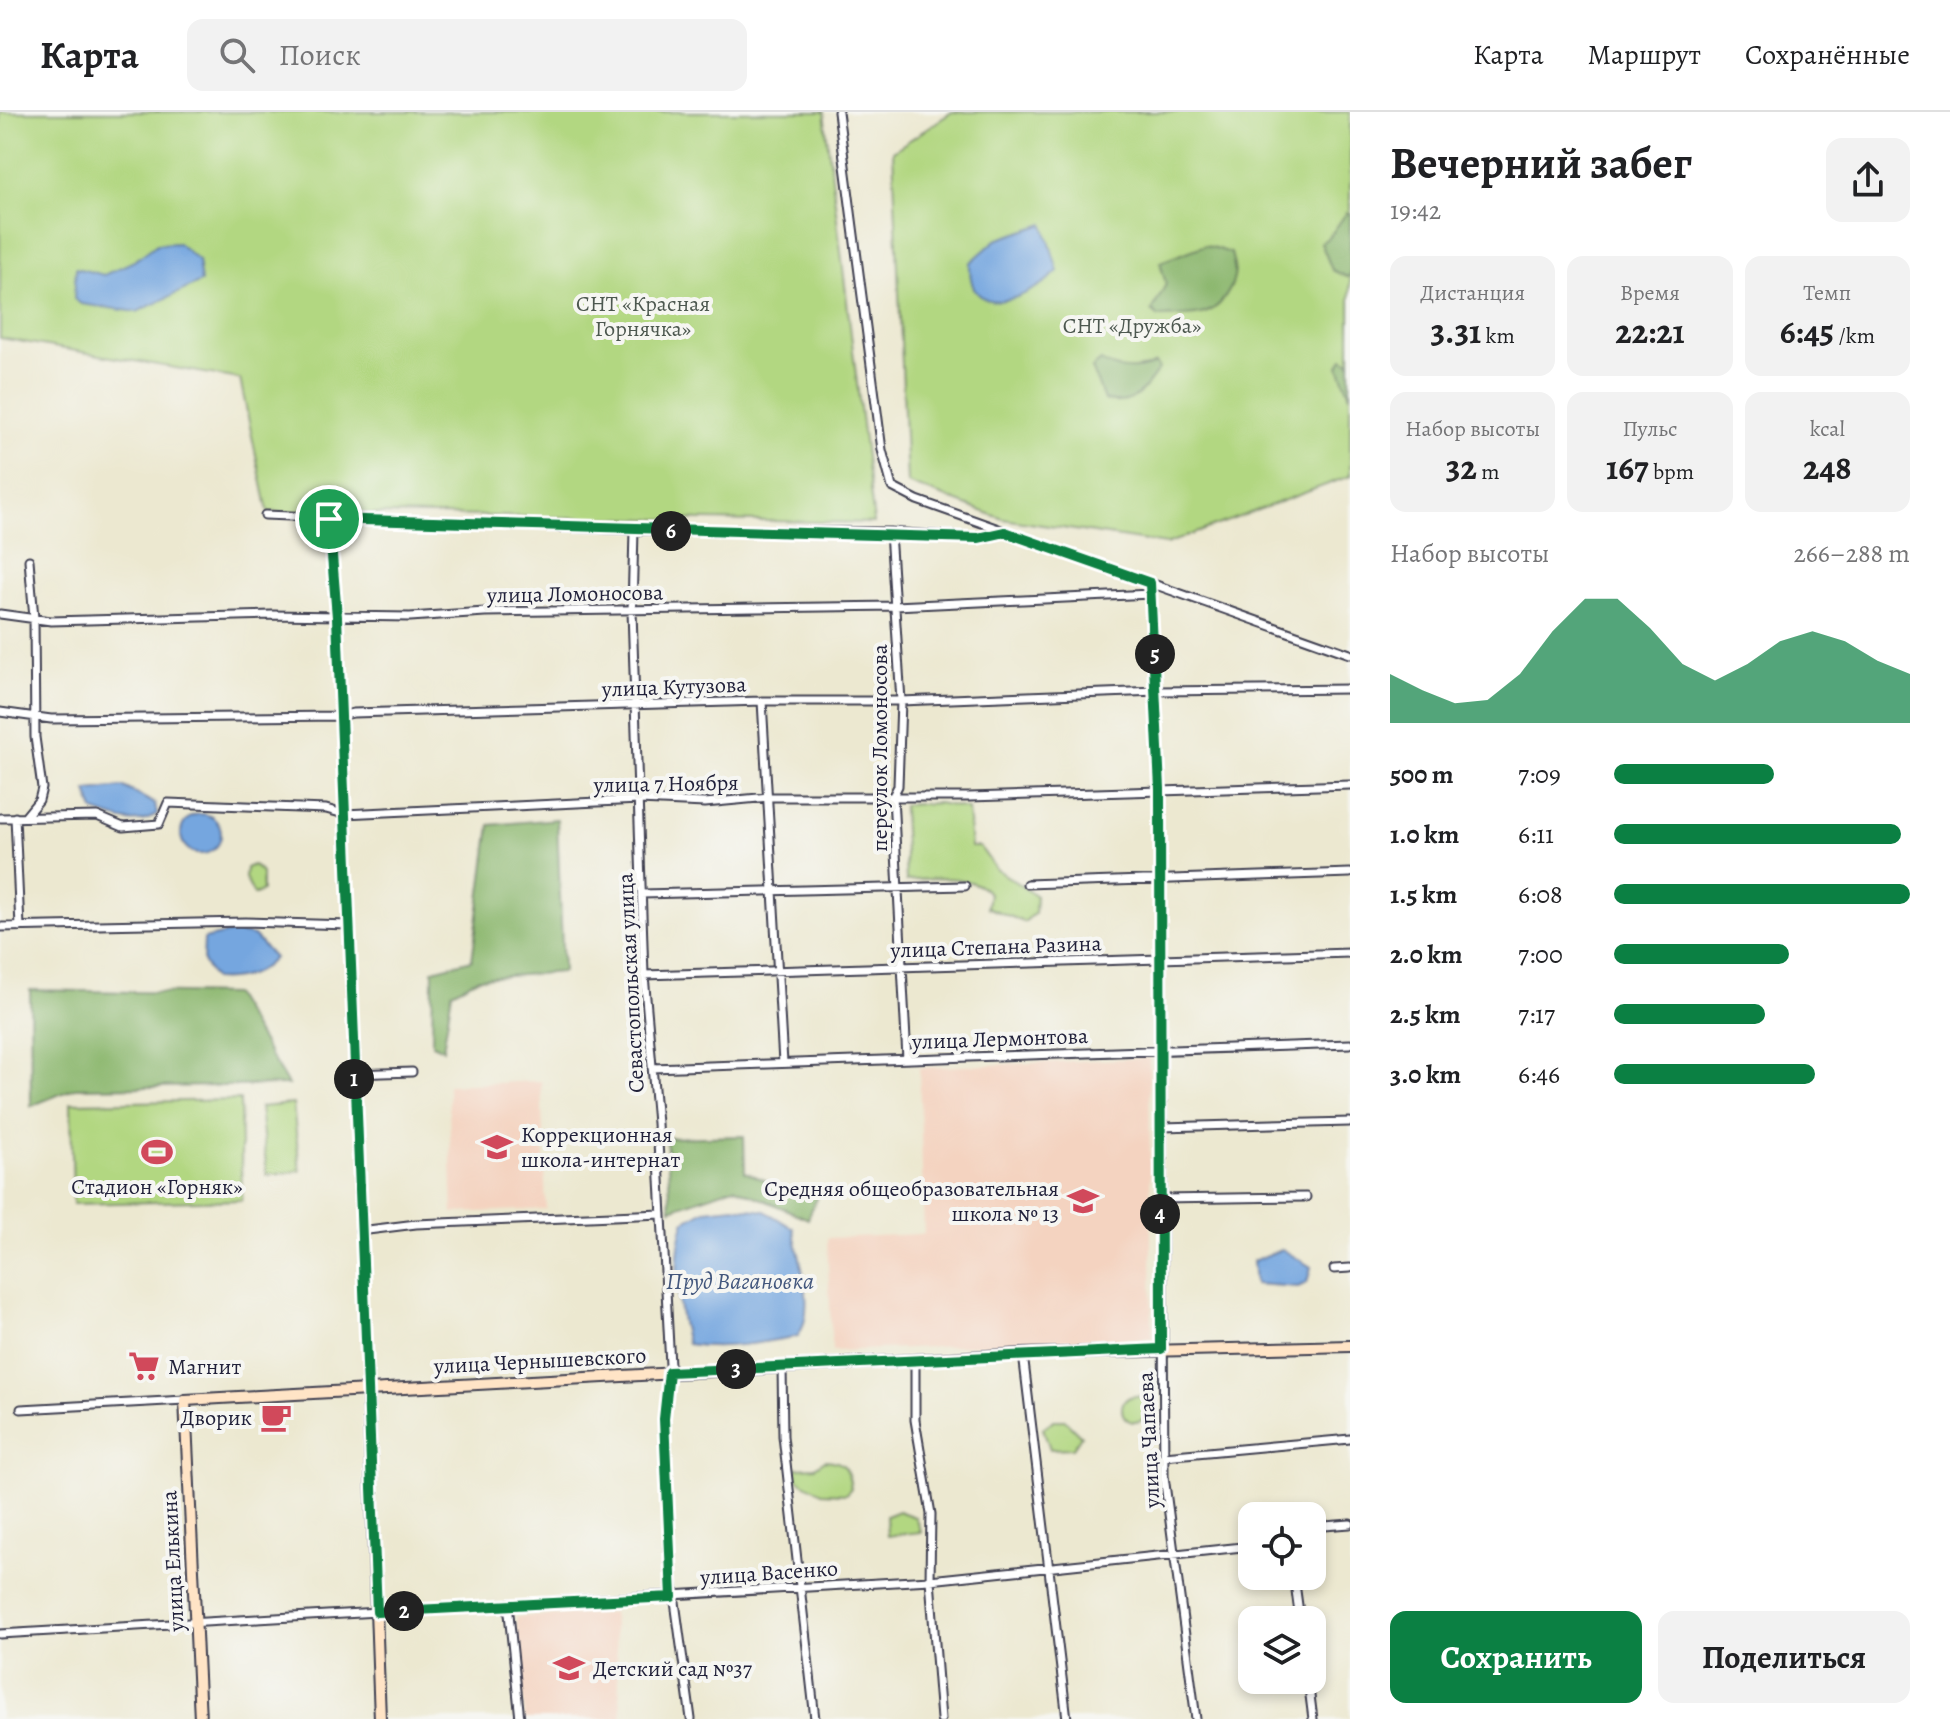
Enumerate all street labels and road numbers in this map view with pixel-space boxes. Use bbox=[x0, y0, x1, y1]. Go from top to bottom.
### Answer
street label: улица Ломоносова bbox=[486, 577, 664, 611]
street label: переулок Ломоносова bbox=[865, 643, 895, 852]
street label: улица Кутузова bbox=[600, 669, 748, 705]
street label: улица 7 Ноября bbox=[592, 768, 739, 800]
street label: Севастопольская улица bbox=[610, 871, 652, 1094]
street label: улица Степана Разина bbox=[889, 928, 1103, 966]
street label: улица Лермонтова bbox=[910, 1021, 1089, 1057]
street label: улица Чернышевского bbox=[432, 1340, 647, 1382]
street label: улица Чапаева bbox=[1130, 1370, 1168, 1510]
street label: улица Елькина bbox=[154, 1489, 192, 1633]
street label: улица Васенко bbox=[698, 1553, 839, 1593]

